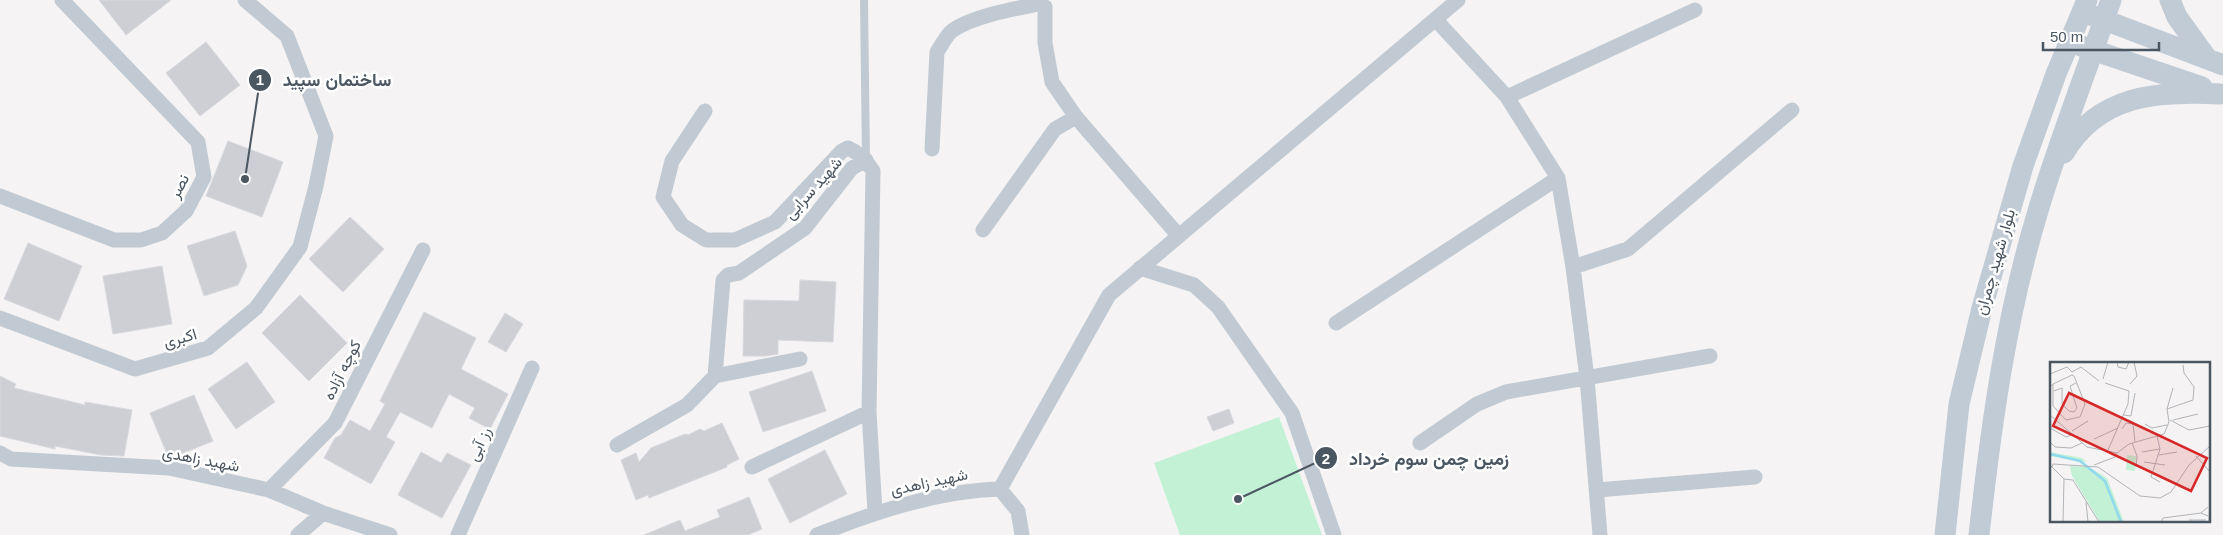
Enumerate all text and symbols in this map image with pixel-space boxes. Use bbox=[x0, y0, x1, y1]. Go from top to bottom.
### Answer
scale bar bbox=[2043, 20, 2159, 52]
text: 50 m bbox=[2050, 28, 2083, 45]
callout: ساختمان سپید bbox=[248, 63, 402, 96]
text: ساختمان سپید bbox=[283, 70, 391, 92]
text: 1 bbox=[256, 71, 264, 88]
street label: شهید سرابی bbox=[781, 154, 847, 224]
street label: نصر bbox=[165, 171, 194, 203]
street label: بلوار شهید چمران bbox=[1972, 207, 2021, 318]
street label: اکبری bbox=[161, 325, 199, 353]
street label: کوچه آزاده bbox=[320, 337, 367, 404]
inset map bbox=[2050, 362, 2210, 522]
street label: رز آبی bbox=[464, 424, 496, 464]
callout: زمین چمن سوم خرداد bbox=[1314, 442, 1519, 475]
street label: شهید زاهدی bbox=[161, 443, 241, 477]
text: زمین چمن سوم خرداد bbox=[1349, 449, 1509, 471]
text: 2 bbox=[1322, 450, 1330, 467]
street label: شهید زاهدی bbox=[889, 466, 970, 500]

